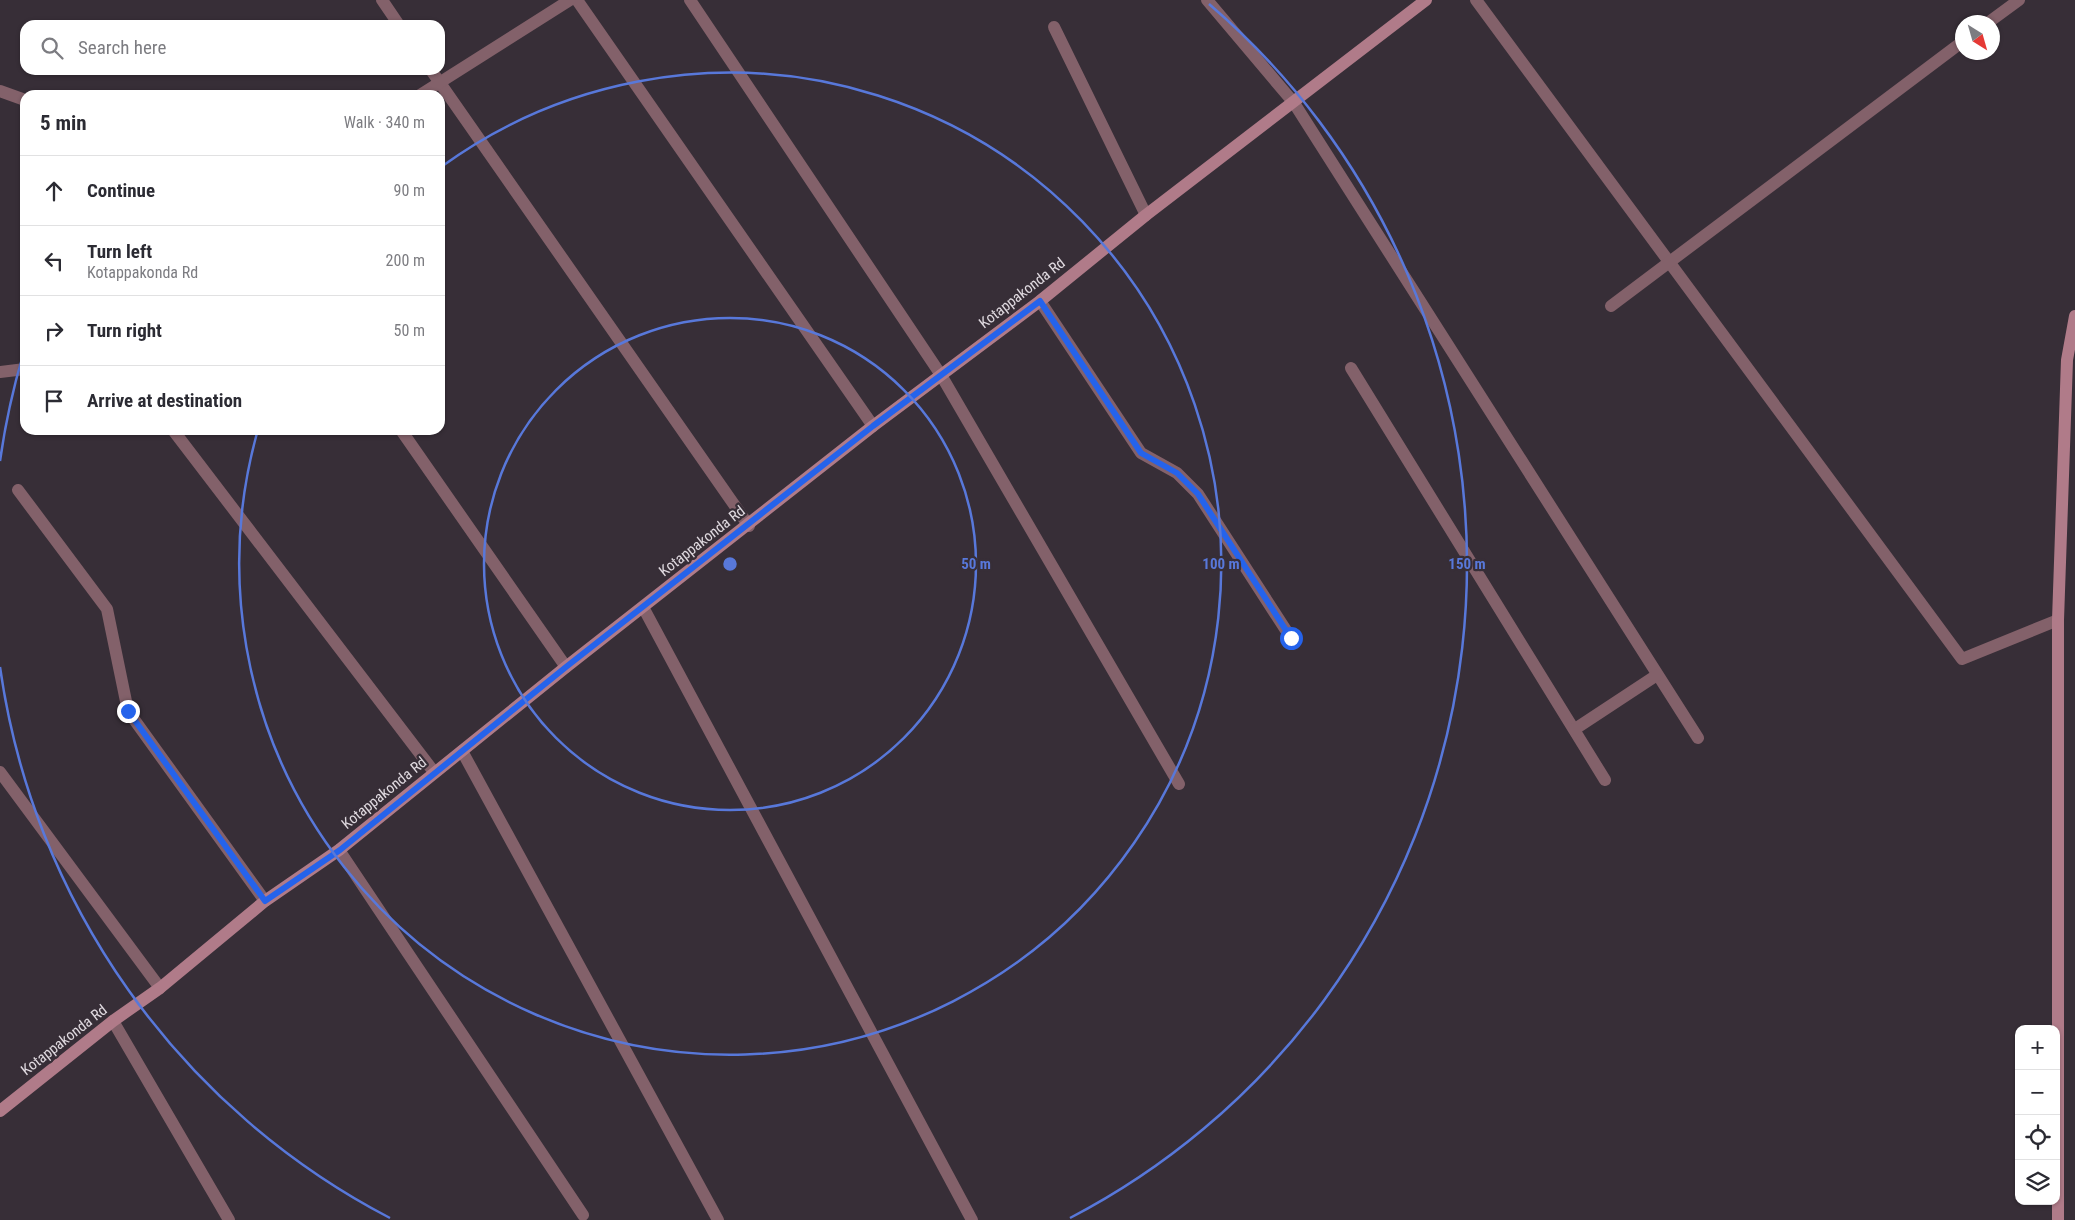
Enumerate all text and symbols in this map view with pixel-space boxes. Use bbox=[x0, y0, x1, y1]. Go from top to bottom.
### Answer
north arrow bbox=[1955, 15, 2000, 60]
search box bbox=[20, 20, 445, 75]
icon: search bbox=[38, 34, 66, 62]
text: Search here bbox=[78, 36, 166, 59]
text: 5 min bbox=[40, 111, 87, 135]
text: Walk · 340 m bbox=[344, 113, 425, 132]
icon: ahead bbox=[40, 177, 68, 205]
text: Continue bbox=[87, 179, 155, 202]
text: 90 m bbox=[393, 181, 425, 200]
text: Turn left bbox=[87, 240, 152, 263]
icon: left bbox=[40, 247, 68, 275]
text: 200 m bbox=[386, 251, 425, 270]
street label: Kotappakonda Rd bbox=[975, 254, 1069, 332]
text: Kotappakonda Rd bbox=[87, 263, 198, 282]
icon: right bbox=[40, 317, 68, 345]
text: Turn right bbox=[87, 319, 162, 342]
text: 50 m bbox=[393, 321, 425, 340]
icon: arrive bbox=[40, 387, 68, 415]
text: Arrive at destination bbox=[87, 389, 242, 412]
street label: Kotappakonda Rd bbox=[655, 502, 749, 580]
centre of rings bbox=[721, 555, 739, 573]
text: 50 m bbox=[961, 555, 991, 573]
text: 100 m bbox=[1202, 555, 1240, 573]
text: 150 m bbox=[1448, 555, 1486, 573]
route start bbox=[1280, 627, 1303, 650]
route end bbox=[117, 700, 140, 723]
street label: Kotappakonda Rd bbox=[338, 753, 430, 833]
street label: Kotappakonda Rd bbox=[17, 1001, 111, 1079]
map controls bbox=[2015, 1025, 2060, 1205]
button: + bbox=[2015, 1025, 2060, 1070]
button: − bbox=[2015, 1070, 2060, 1115]
button: locate bbox=[2015, 1115, 2060, 1160]
button: layers bbox=[2015, 1160, 2060, 1205]

